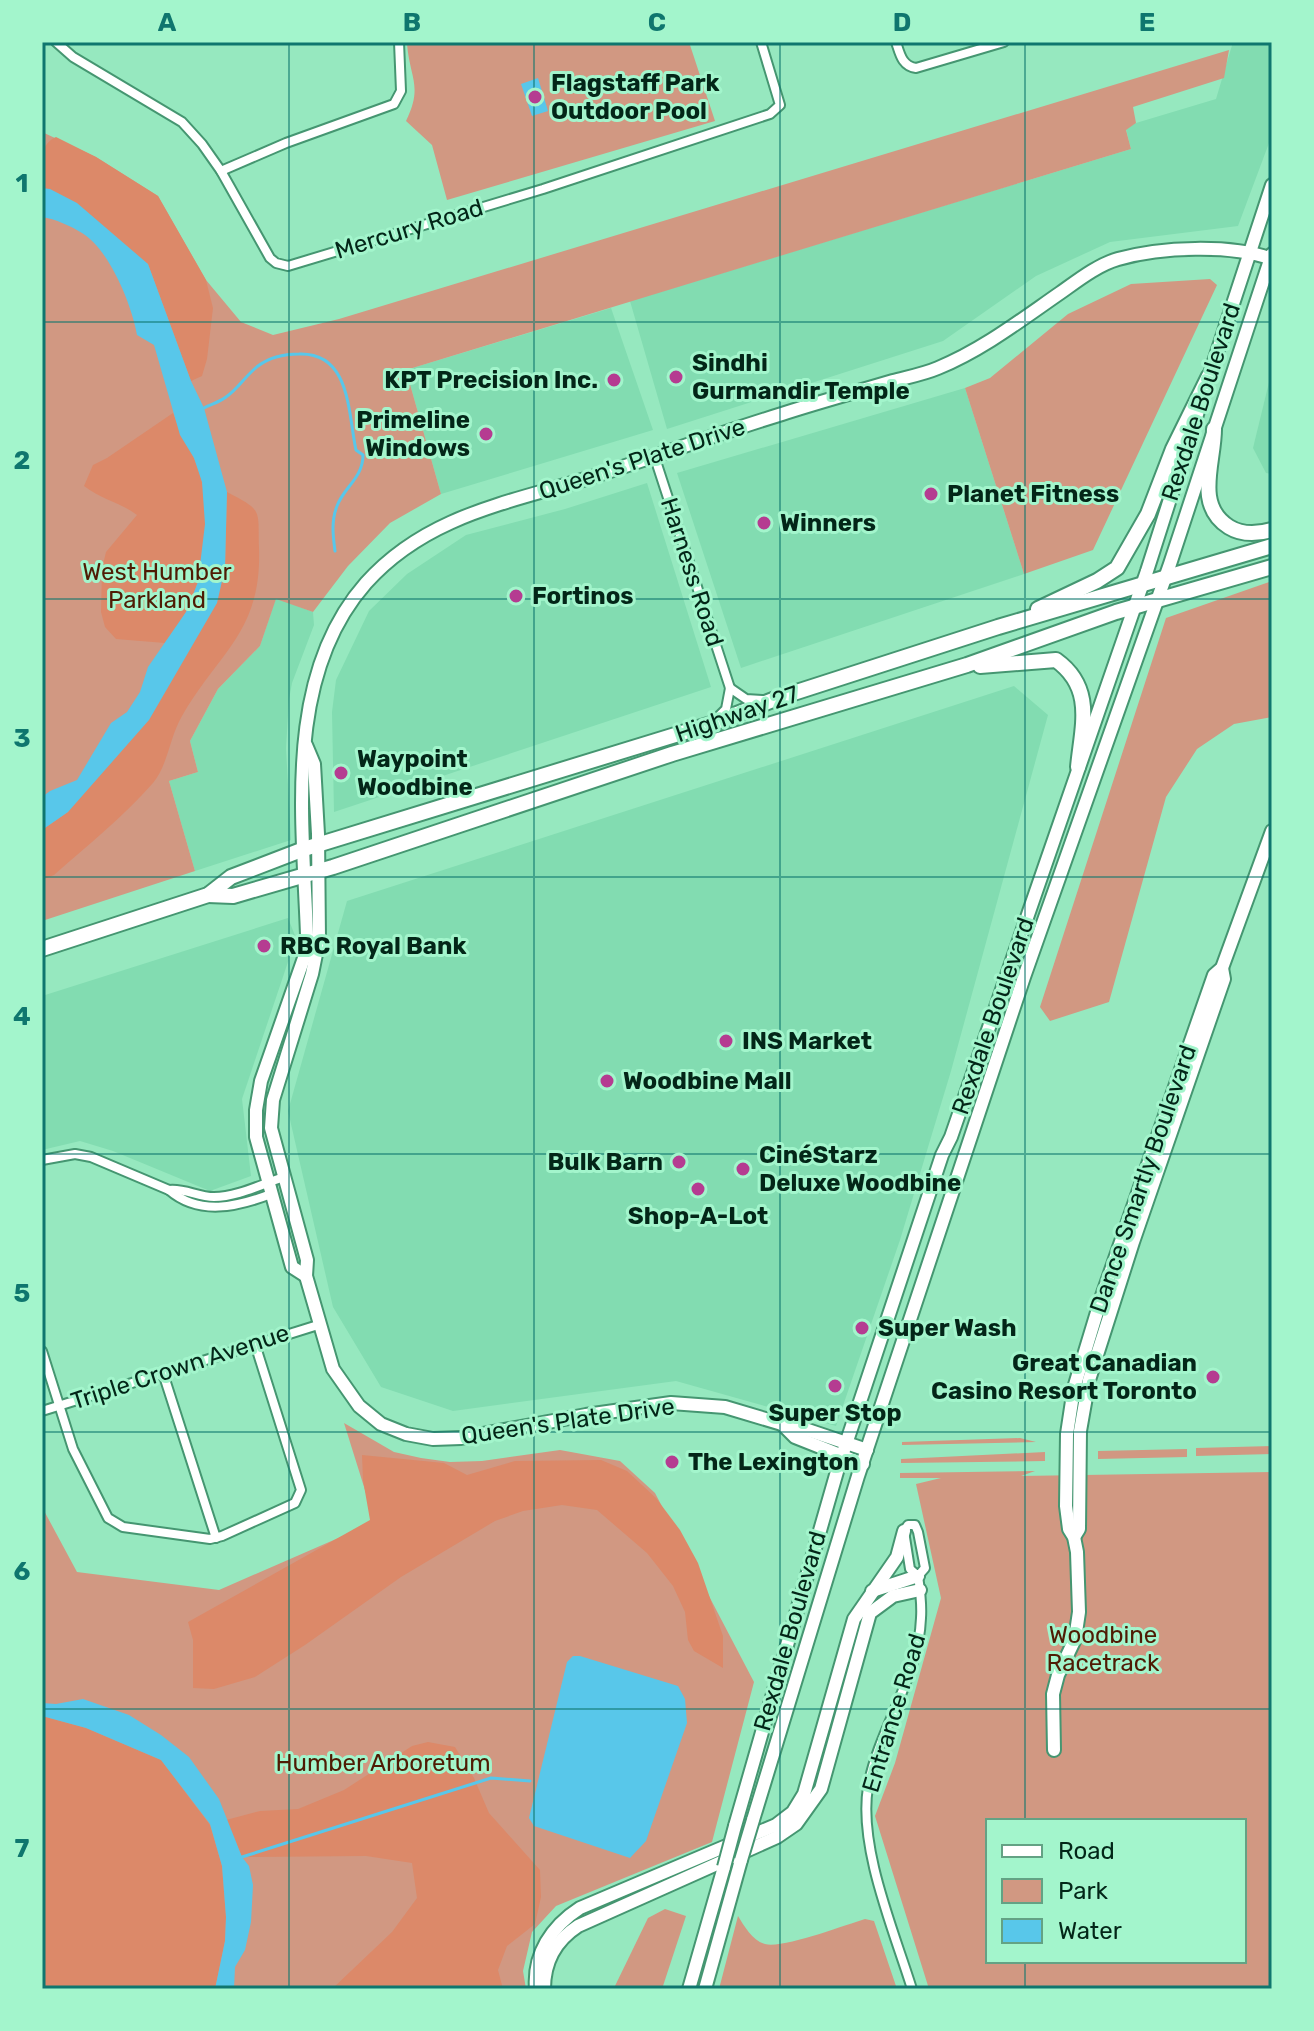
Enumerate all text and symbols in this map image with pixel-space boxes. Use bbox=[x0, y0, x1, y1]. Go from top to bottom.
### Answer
text: A bbox=[158, 7, 177, 38]
text: B bbox=[403, 7, 421, 38]
text: C bbox=[648, 7, 666, 38]
text: D bbox=[893, 7, 911, 38]
text: E bbox=[1139, 7, 1155, 38]
place label: Flagstaff Park Outdoor Pool bbox=[551, 69, 720, 125]
marker: Flagstaff Park Outdoor Pool bbox=[526, 88, 544, 106]
text: 1 bbox=[16, 168, 28, 199]
street label: Mercury Road bbox=[331, 193, 487, 265]
street label: Rexdale Boulevard bbox=[1156, 300, 1246, 504]
place label: Sindhi Gurmandir Temple bbox=[692, 349, 910, 405]
place label: KPT Precision Inc. bbox=[384, 366, 598, 394]
marker: Sindhi Gurmandir Temple bbox=[667, 368, 685, 386]
marker: KPT Precision Inc. bbox=[605, 371, 623, 389]
place label: Primeline Windows bbox=[356, 406, 470, 462]
street label: Queen's Plate Drive bbox=[535, 412, 749, 506]
marker: Primeline Windows bbox=[477, 425, 495, 443]
text: 2 bbox=[14, 445, 30, 476]
place label: Planet Fitness bbox=[947, 480, 1119, 508]
marker: Planet Fitness bbox=[922, 485, 940, 503]
street label: Harness Road bbox=[655, 494, 729, 650]
place label: Winners bbox=[780, 509, 876, 537]
marker: Winners bbox=[755, 514, 773, 532]
park label: West Humber Parkland bbox=[82, 558, 232, 614]
place label: Fortinos bbox=[532, 582, 634, 610]
marker: Fortinos bbox=[507, 587, 525, 605]
street label: Highway 27 bbox=[672, 680, 802, 748]
text: 3 bbox=[13, 723, 31, 754]
place label: Waypoint Woodbine bbox=[357, 745, 473, 801]
marker: Waypoint Woodbine bbox=[332, 764, 350, 782]
street label: Rexdale Boulevard bbox=[946, 914, 1040, 1118]
place label: RBC Royal Bank bbox=[280, 932, 466, 960]
marker: RBC Royal Bank bbox=[255, 937, 273, 955]
text: 4 bbox=[13, 1001, 31, 1032]
place label: INS Market bbox=[742, 1027, 872, 1055]
marker: INS Market bbox=[717, 1032, 735, 1050]
street label: Dance Smartly Boulevard bbox=[1084, 1041, 1202, 1317]
place label: Woodbine Mall bbox=[623, 1067, 792, 1095]
marker: Woodbine Mall bbox=[598, 1072, 616, 1090]
place label: CinéStarz Deluxe Woodbine bbox=[759, 1141, 961, 1197]
place label: Bulk Barn bbox=[547, 1148, 663, 1176]
marker: Bulk Barn bbox=[670, 1153, 688, 1171]
marker: CinéStarz Deluxe Woodbine bbox=[734, 1160, 752, 1178]
marker: Shop-A-Lot bbox=[689, 1180, 707, 1198]
place label: Shop-A-Lot bbox=[628, 1202, 768, 1230]
text: 5 bbox=[14, 1278, 30, 1309]
place label: Super Wash bbox=[878, 1314, 1017, 1342]
street label: Triple Crown Avenue bbox=[67, 1318, 293, 1416]
marker: Super Wash bbox=[853, 1319, 871, 1337]
place label: Great Canadian Casino Resort Toronto bbox=[931, 1349, 1197, 1405]
marker: Great Canadian Casino Resort Toronto bbox=[1204, 1368, 1222, 1386]
marker: Super Stop bbox=[826, 1377, 844, 1395]
street label: Queen's Plate Drive bbox=[460, 1392, 676, 1450]
place label: Super Stop bbox=[768, 1399, 902, 1427]
place label: The Lexington bbox=[688, 1448, 859, 1476]
marker: The Lexington bbox=[663, 1453, 681, 1471]
street label: Rexdale Boulevard bbox=[748, 1528, 832, 1734]
text: 6 bbox=[14, 1556, 31, 1587]
park label: Woodbine Racetrack bbox=[1047, 1621, 1160, 1677]
street label: Entrance Road bbox=[857, 1630, 931, 1796]
park label: Humber Arboretum bbox=[275, 1749, 491, 1777]
legend bbox=[986, 1819, 1246, 1963]
text: 7 bbox=[15, 1833, 30, 1864]
text: Road bbox=[1058, 1837, 1115, 1865]
text: Park bbox=[1058, 1877, 1109, 1905]
text: Water bbox=[1058, 1917, 1122, 1945]

